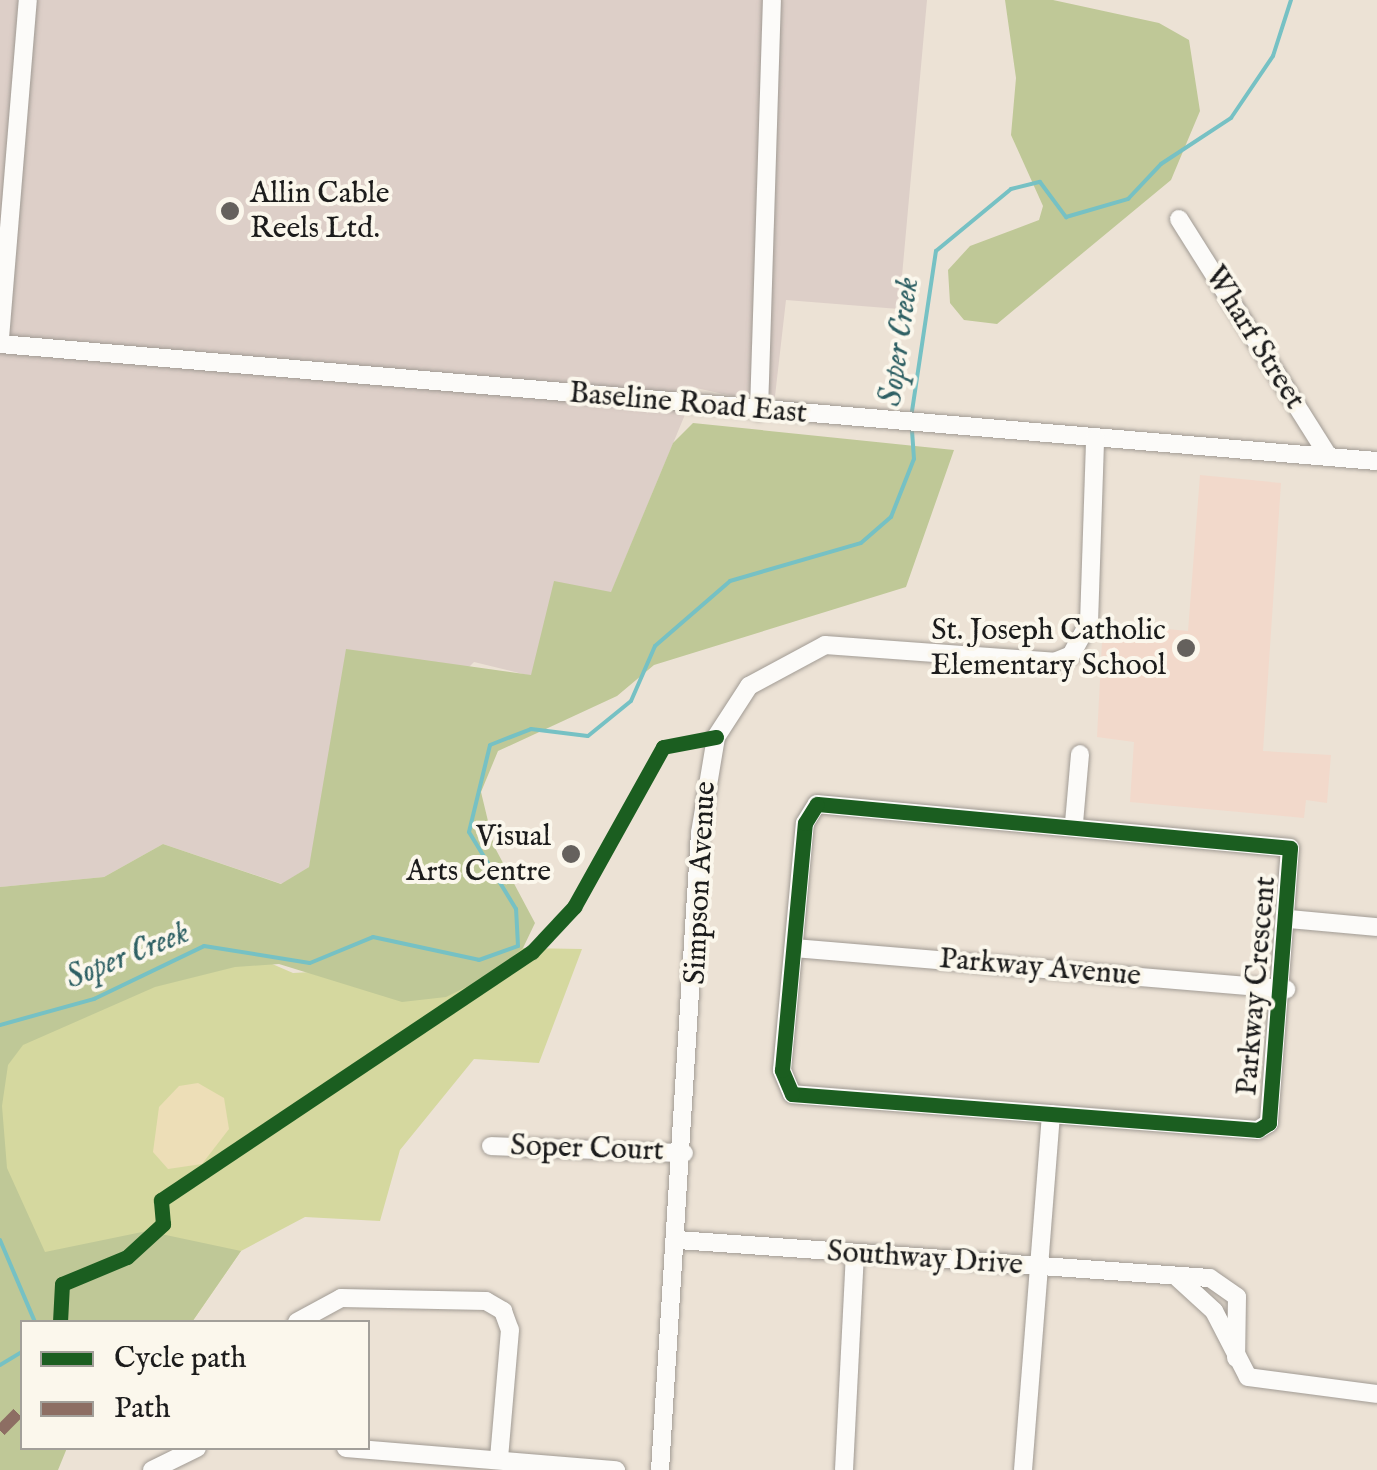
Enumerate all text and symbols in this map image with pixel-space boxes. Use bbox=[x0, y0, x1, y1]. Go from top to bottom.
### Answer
place label: Allin Cable Reels Ltd. bbox=[250, 176, 389, 246]
marker: Allin Cable Reels Ltd. bbox=[219, 200, 241, 222]
street label: Wharf Street bbox=[1196, 260, 1312, 416]
water label: Soper Creek bbox=[873, 275, 929, 409]
street label: Baseline Road East bbox=[568, 376, 808, 432]
place label: St. Joseph Catholic Elementary School bbox=[930, 613, 1166, 684]
marker: St. Joseph Catholic Elementary School bbox=[1175, 637, 1197, 659]
street label: Simpson Avenue bbox=[678, 780, 724, 986]
place label: Visual Arts Centre bbox=[406, 819, 551, 890]
marker: Visual Arts Centre bbox=[560, 843, 582, 865]
street label: Parkway Crescent bbox=[1229, 875, 1285, 1097]
water label: Soper Creek bbox=[61, 915, 195, 999]
street label: Parkway Avenue bbox=[938, 941, 1142, 995]
street label: Soper Court bbox=[510, 1128, 664, 1170]
street label: Southway Drive bbox=[826, 1234, 1024, 1284]
legend bbox=[20, 1320, 370, 1450]
text: Cycle path bbox=[114, 1340, 247, 1378]
text: Path bbox=[114, 1390, 170, 1428]

